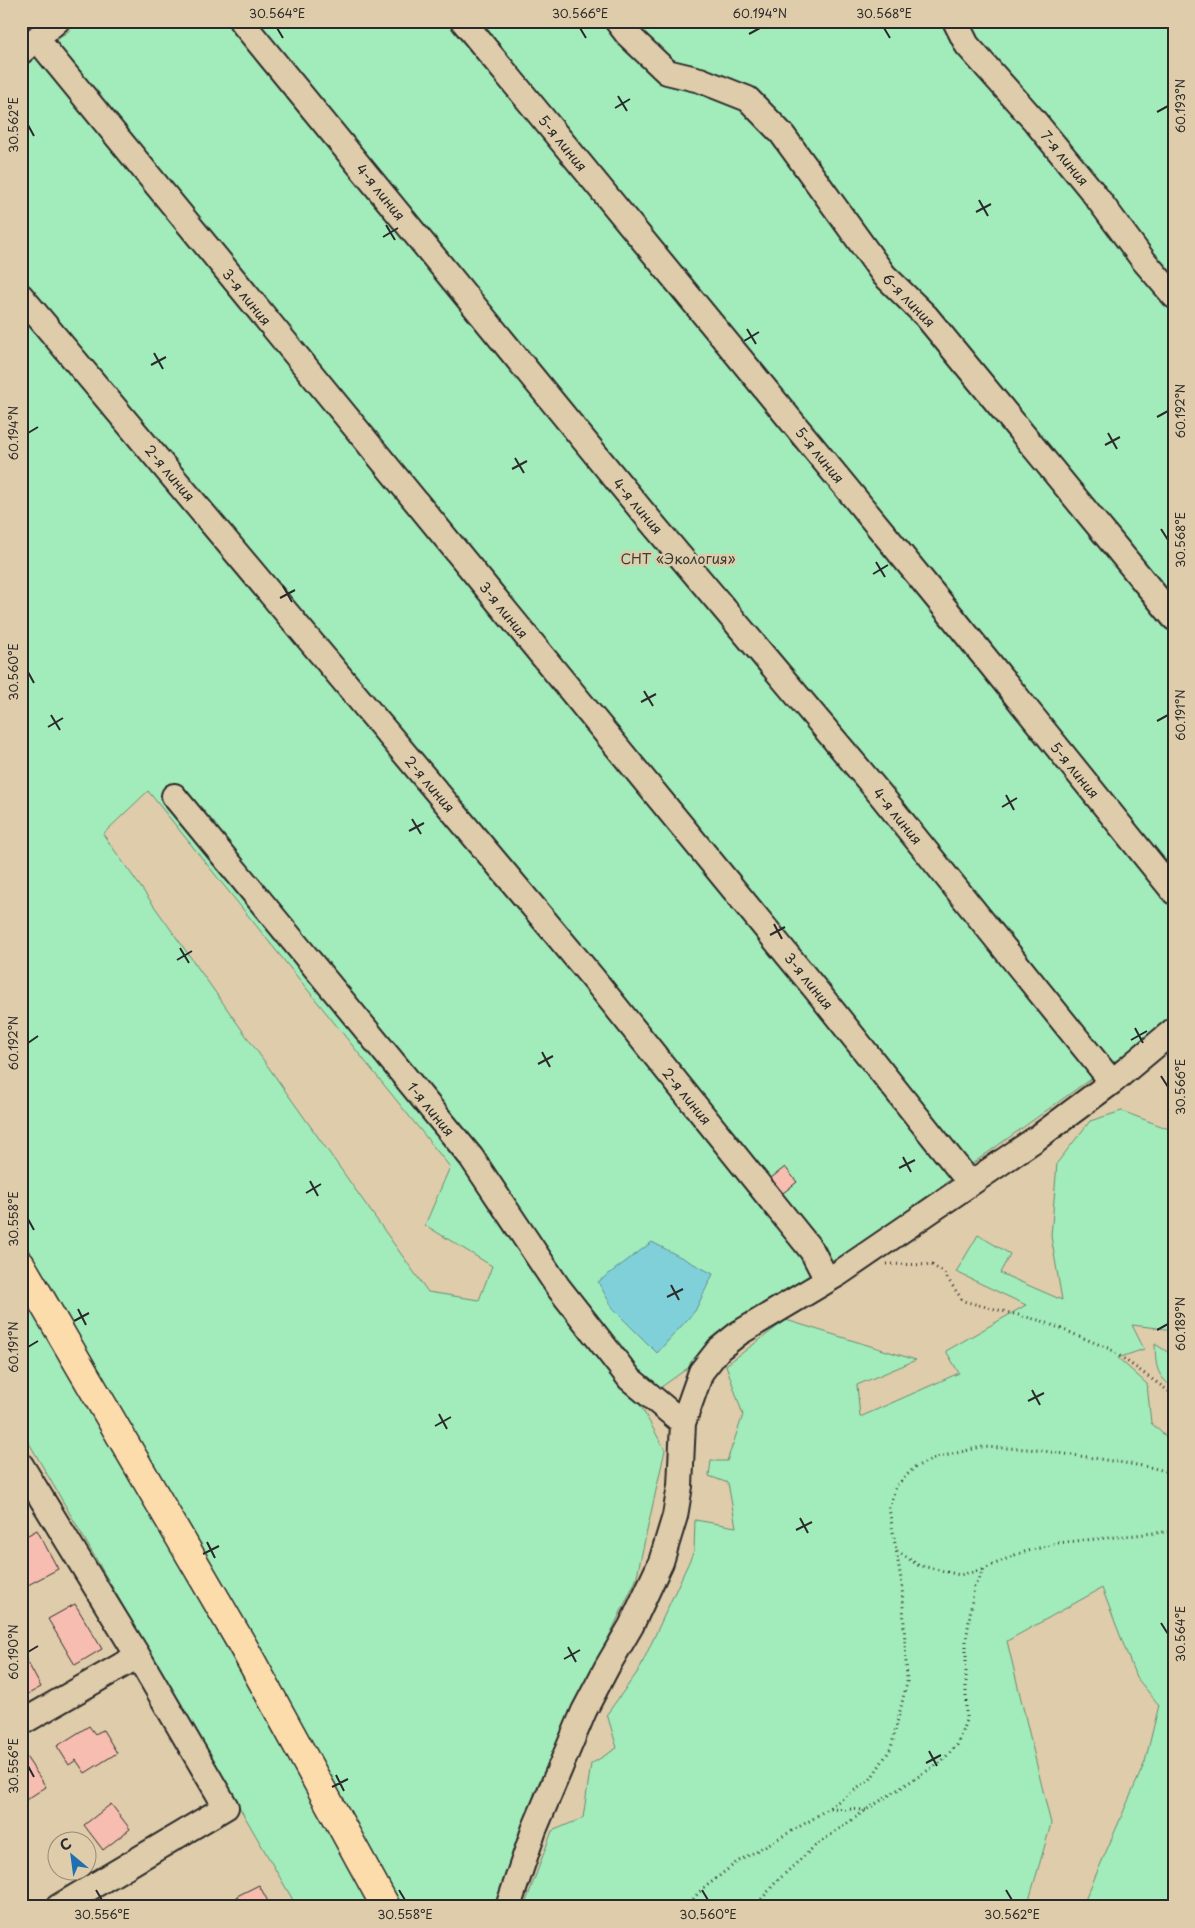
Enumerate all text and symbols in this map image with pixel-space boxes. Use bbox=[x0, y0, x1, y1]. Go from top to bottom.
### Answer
text: 30.564°E bbox=[249, 4, 305, 22]
text: 30.566°E bbox=[552, 4, 608, 22]
text: 60.194°N bbox=[733, 4, 787, 22]
text: 30.568°E bbox=[856, 4, 912, 22]
text: 60.193°N bbox=[1171, 79, 1189, 133]
text: 30.562°E bbox=[4, 97, 22, 153]
street label: 5-я линия bbox=[534, 110, 592, 176]
street label: 7-я линия bbox=[1036, 126, 1094, 190]
street label: 4-я линия bbox=[351, 159, 411, 225]
street label: 3-я линия bbox=[217, 264, 277, 330]
street label: 6-я линия bbox=[878, 268, 940, 332]
text: 60.192°N bbox=[1171, 384, 1189, 438]
text: 60.194°N bbox=[4, 406, 22, 460]
street label: 5-я линия bbox=[791, 422, 849, 488]
street label: 2-я линия bbox=[140, 440, 200, 506]
street label: 4-я линия bbox=[608, 473, 668, 539]
text: 30.568°E bbox=[1171, 512, 1189, 568]
park label: СНТ «Экология» bbox=[621, 548, 735, 569]
street label: 3-я линия bbox=[474, 577, 534, 643]
text: 30.560°E bbox=[4, 643, 22, 701]
text: 60.191°N bbox=[1171, 689, 1189, 741]
street label: 5-я линия bbox=[1046, 737, 1104, 803]
street label: 2-я линия bbox=[400, 751, 460, 817]
street label: 4-я линия bbox=[868, 783, 928, 849]
street label: 3-я линия bbox=[779, 948, 839, 1014]
text: 60.192°N bbox=[4, 1016, 22, 1070]
text: 30.566°E bbox=[1171, 1059, 1189, 1115]
street label: 2-я линия bbox=[657, 1063, 717, 1129]
street label: 1-я линия bbox=[402, 1077, 460, 1141]
text: 30.558°E bbox=[4, 1191, 22, 1247]
text: 60.189°N bbox=[1171, 1297, 1189, 1351]
text: 60.191°N bbox=[4, 1321, 22, 1373]
text: 30.564°E bbox=[1171, 1606, 1189, 1662]
text: 60.190°N bbox=[4, 1624, 22, 1680]
text: 30.556°E bbox=[4, 1738, 22, 1794]
north arrow bbox=[48, 1830, 98, 1880]
text: С bbox=[56, 1832, 75, 1856]
text: 30.556°E bbox=[74, 1905, 130, 1923]
text: 30.558°E bbox=[377, 1905, 433, 1923]
text: 30.560°E bbox=[679, 1905, 737, 1923]
text: 30.562°E bbox=[984, 1905, 1040, 1923]

